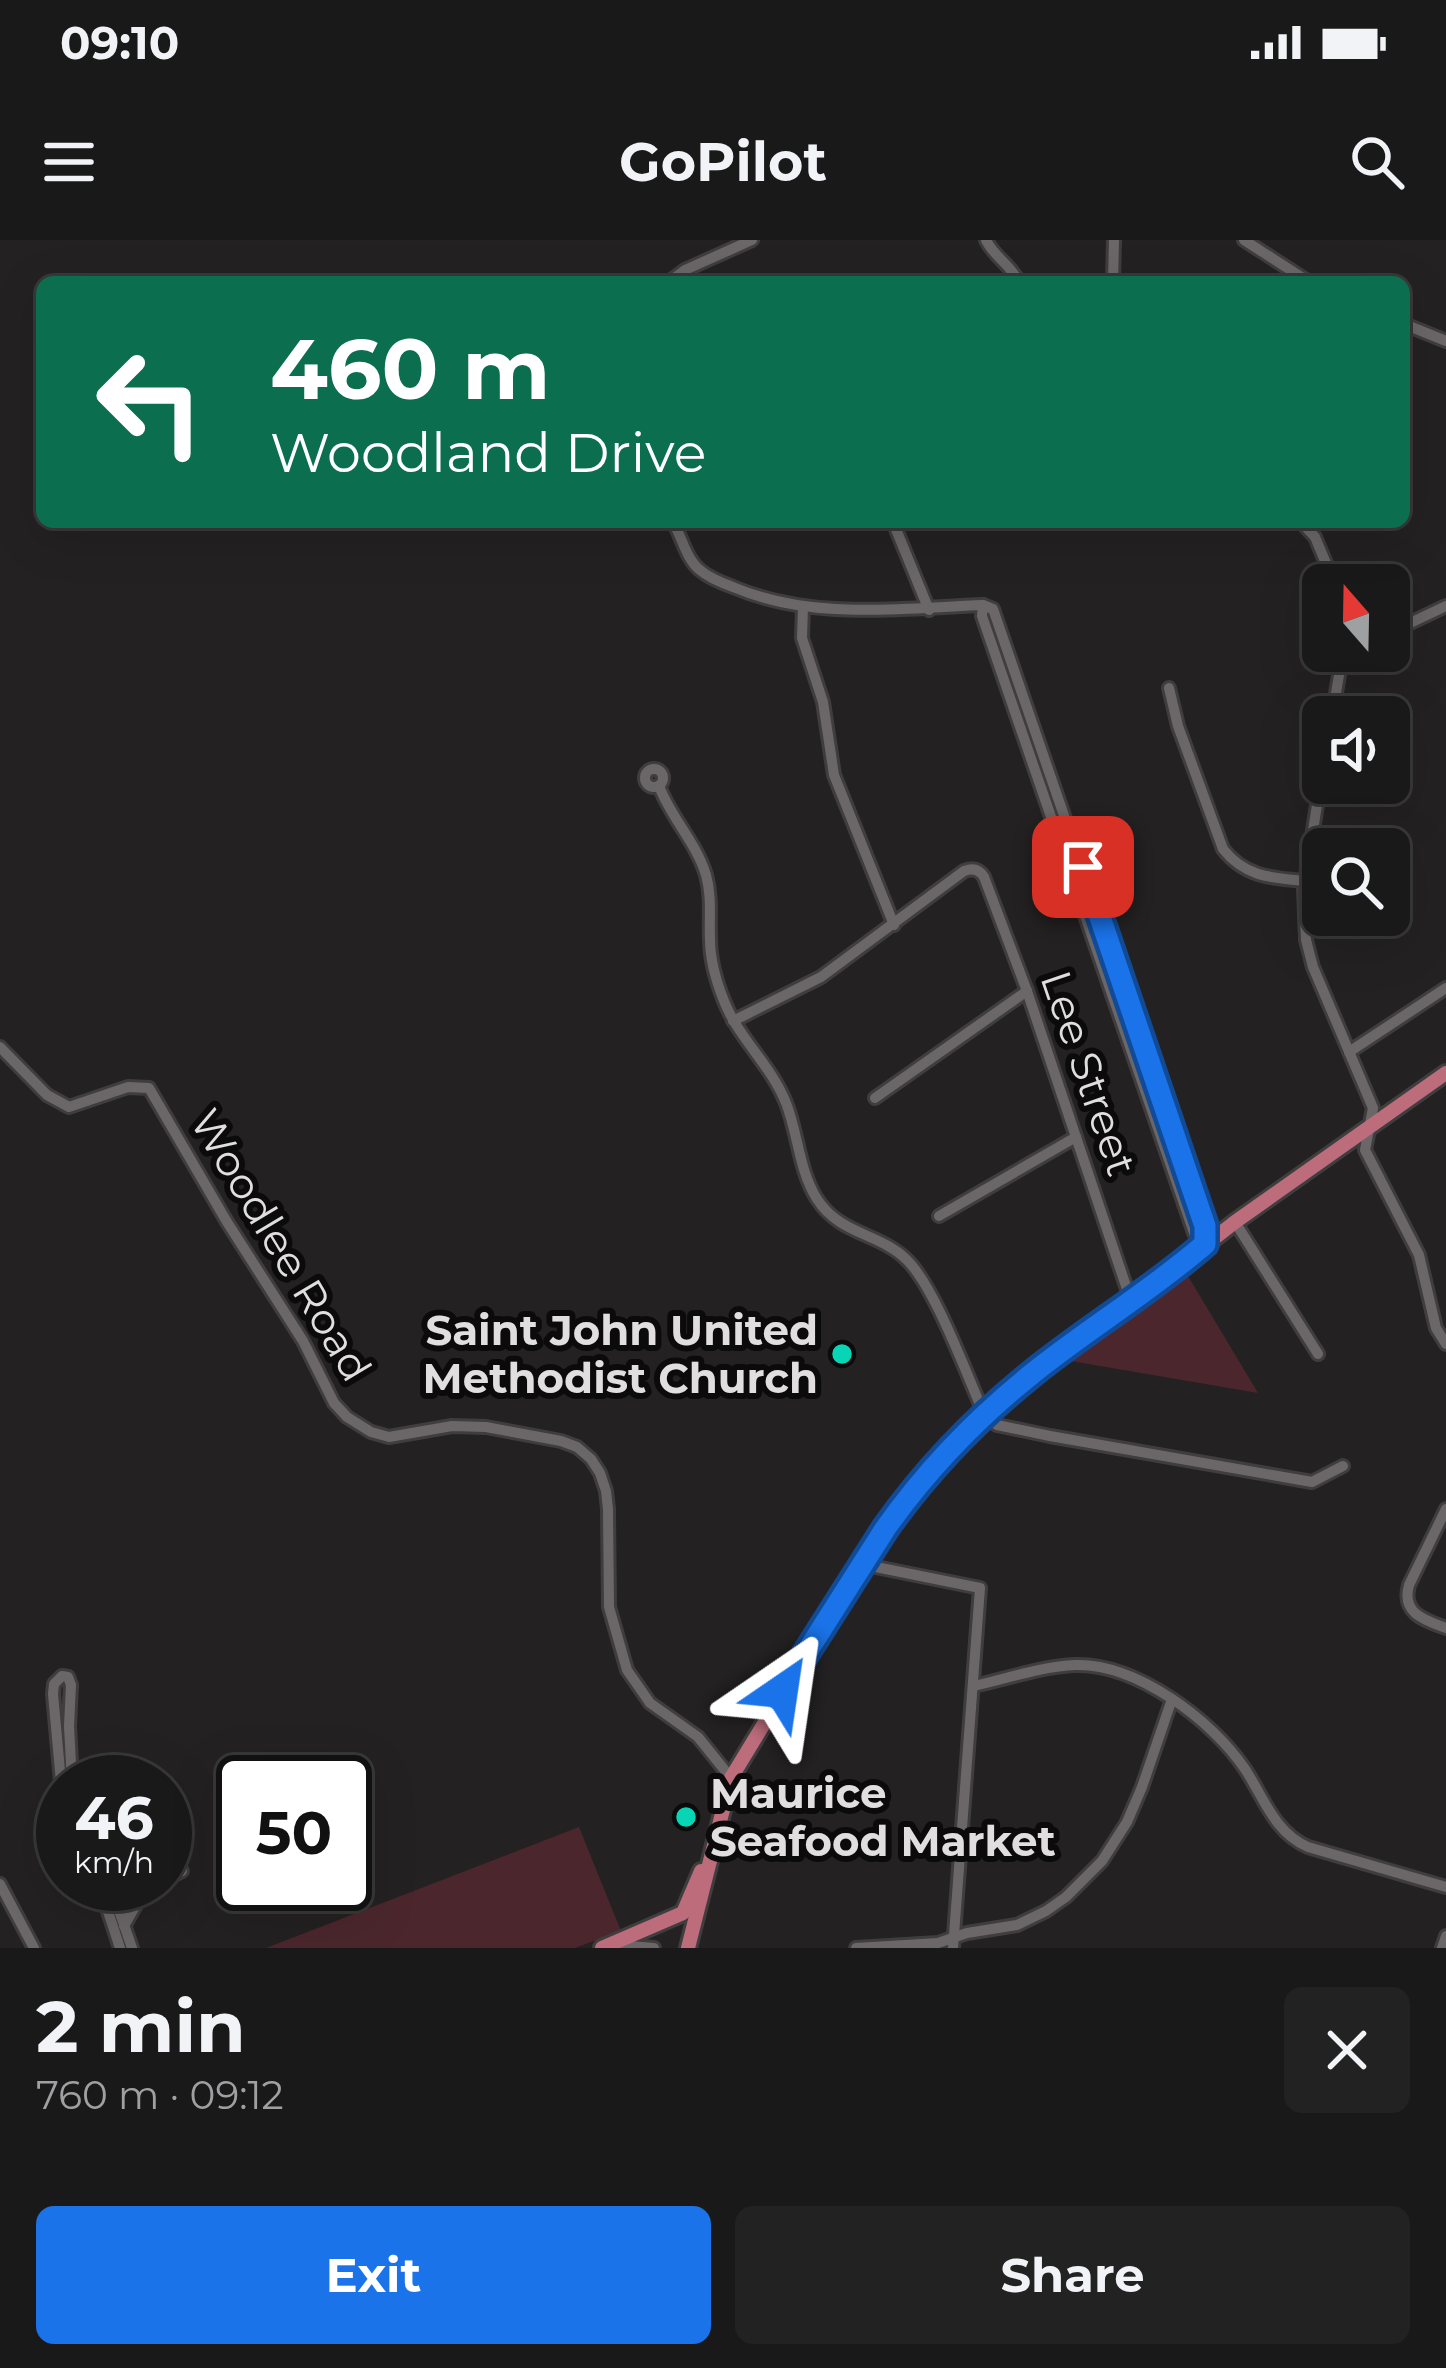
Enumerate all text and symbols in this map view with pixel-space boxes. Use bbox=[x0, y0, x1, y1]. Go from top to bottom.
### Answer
text: 09:10 bbox=[60, 15, 179, 70]
icon: menu bbox=[36, 129, 102, 195]
text: GoPilot bbox=[619, 129, 827, 195]
icon: search bbox=[1344, 129, 1410, 195]
text: 460 m bbox=[270, 318, 550, 420]
icon: left bbox=[72, 324, 228, 480]
text: Woodland Drive bbox=[270, 420, 706, 486]
north arrow bbox=[1302, 564, 1410, 672]
map controls bbox=[1302, 564, 1410, 936]
button: sound bbox=[1302, 696, 1410, 804]
pin bbox=[1032, 816, 1134, 918]
button: search bbox=[1302, 828, 1410, 936]
icon: arrive bbox=[1050, 834, 1116, 900]
street label: Lee Street bbox=[1030, 964, 1148, 1182]
street label: Woodlee Road bbox=[179, 1099, 383, 1391]
place label: Saint John United Methodist Church bbox=[423, 1304, 818, 1404]
marker: Saint John United Methodist Church bbox=[829, 1341, 855, 1367]
position arrow bbox=[719, 1628, 845, 1754]
speed limit sign: 50 bbox=[216, 1755, 372, 1911]
place label: Maurice Seafood Market bbox=[710, 1767, 1056, 1867]
text: 46 bbox=[74, 1781, 154, 1854]
marker: Maurice Seafood Market bbox=[673, 1804, 699, 1830]
text: km/h bbox=[74, 1844, 154, 1881]
text: 2 min bbox=[36, 1982, 246, 2070]
button: close bbox=[1284, 1987, 1410, 2113]
text: 760 m · 09:12 bbox=[36, 2071, 284, 2119]
button: Exit bbox=[36, 2206, 711, 2344]
button: Share bbox=[735, 2206, 1410, 2344]

